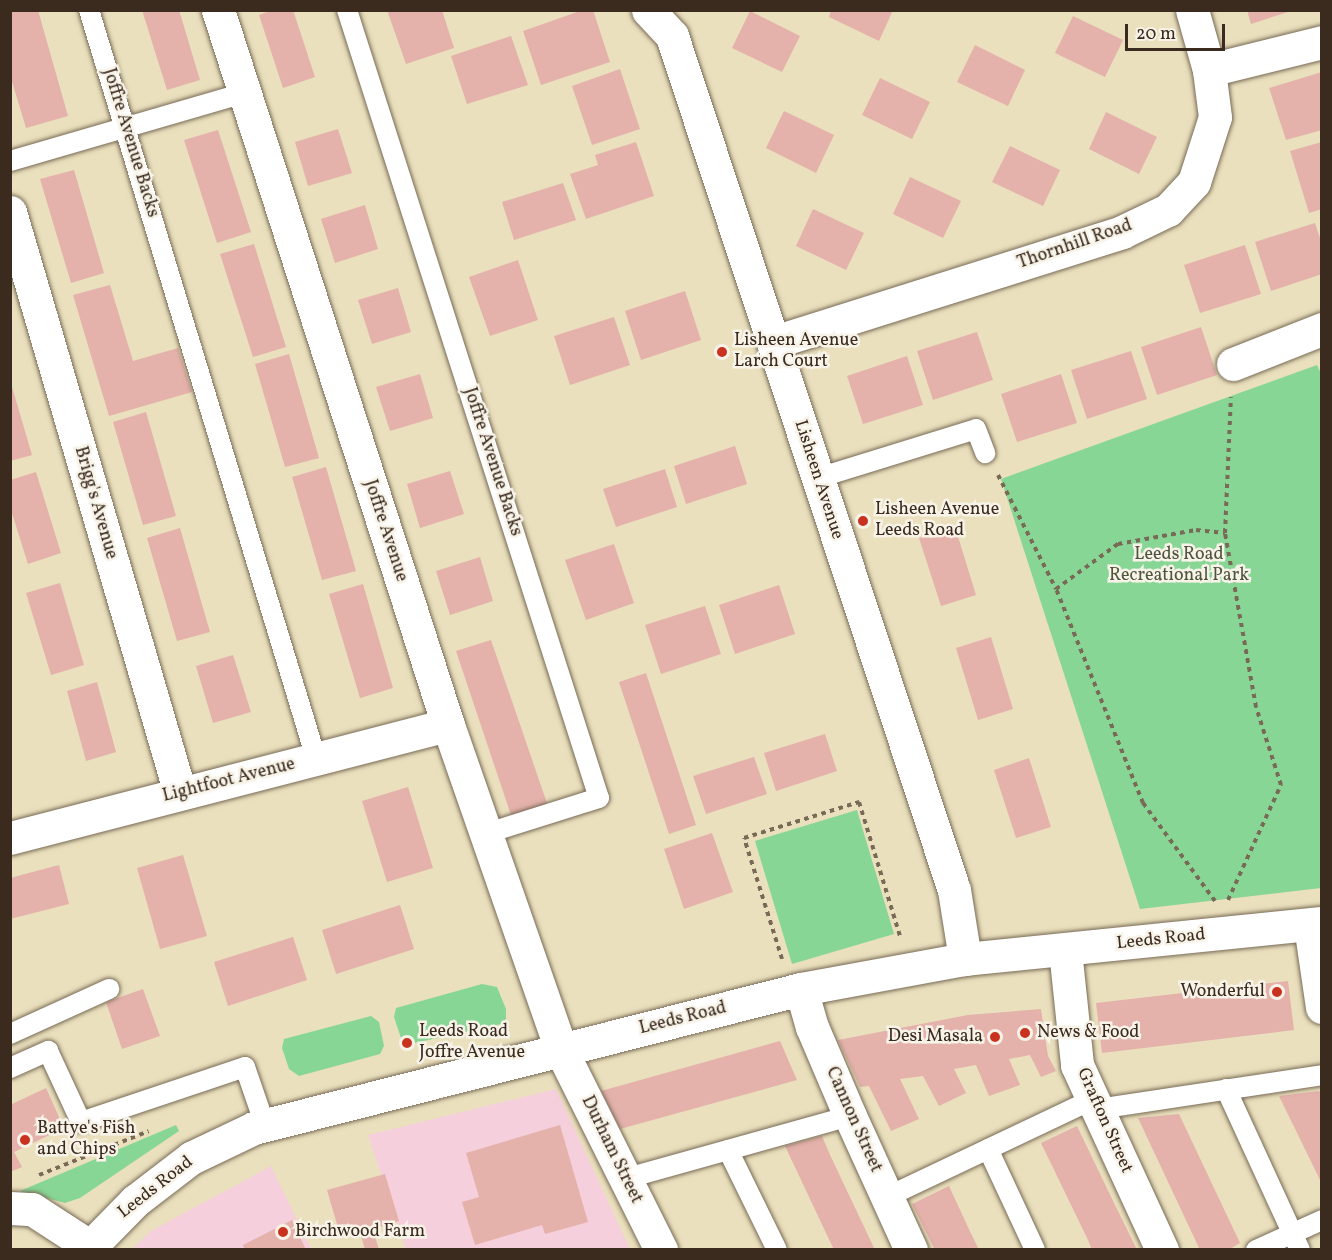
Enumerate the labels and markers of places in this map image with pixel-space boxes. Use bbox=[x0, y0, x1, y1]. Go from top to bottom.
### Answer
place label: Lisheen Avenue Larch Court bbox=[734, 331, 858, 374]
marker: Lisheen Avenue Larch Court bbox=[715, 345, 729, 359]
place label: Lisheen Avenue Leeds Road bbox=[875, 500, 999, 542]
marker: Lisheen Avenue Leeds Road bbox=[856, 514, 870, 528]
place label: Wonderful bbox=[1180, 981, 1265, 1003]
marker: Wonderful bbox=[1270, 985, 1284, 999]
place label: Leeds Road Joffre Avenue bbox=[419, 1022, 525, 1064]
place label: News & Food bbox=[1037, 1022, 1139, 1044]
place label: Desi Masala bbox=[888, 1026, 983, 1048]
marker: News & Food bbox=[1018, 1026, 1032, 1040]
marker: Desi Masala bbox=[988, 1030, 1002, 1044]
marker: Leeds Road Joffre Avenue bbox=[400, 1036, 414, 1050]
place label: Battye's Fish and Chips bbox=[37, 1119, 135, 1162]
marker: Battye's Fish and Chips bbox=[18, 1133, 32, 1147]
place label: Birchwood Farm bbox=[295, 1221, 425, 1243]
marker: Birchwood Farm bbox=[276, 1225, 290, 1239]

